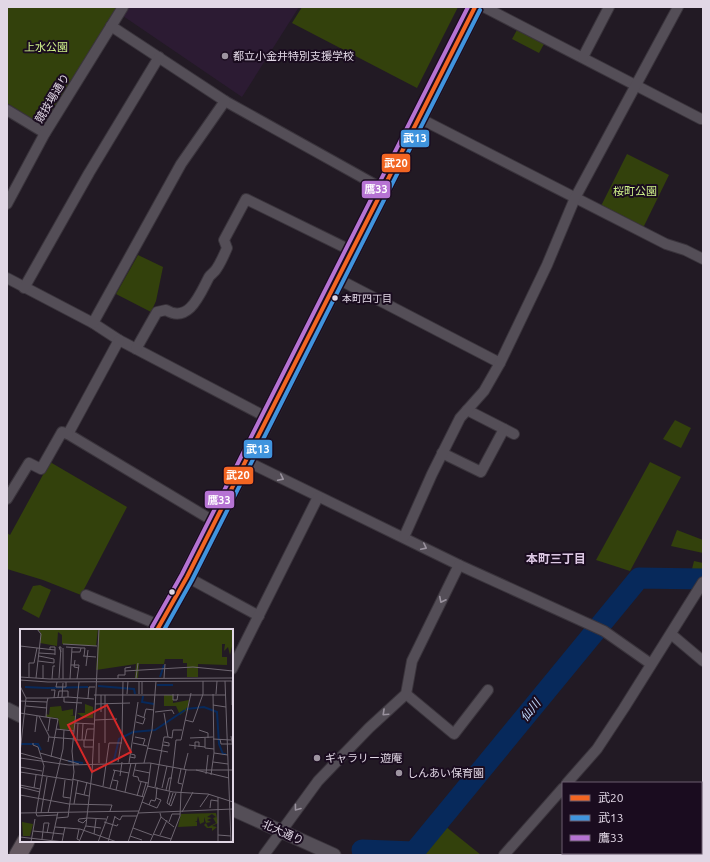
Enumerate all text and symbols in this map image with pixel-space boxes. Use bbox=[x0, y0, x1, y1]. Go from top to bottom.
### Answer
park label: 上水公園 bbox=[24, 41, 68, 53]
place label: 都立小金井特別支援学校 bbox=[233, 50, 354, 62]
marker: 都立小金井特別支援学校 bbox=[220, 51, 230, 61]
street label: 競技場通り bbox=[33, 71, 71, 125]
line badge: 武13 bbox=[400, 129, 430, 148]
text: 武13 bbox=[403, 132, 427, 144]
line badge: 武20 bbox=[381, 153, 411, 173]
text: 武20 bbox=[384, 157, 408, 169]
line badge: 鷹33 bbox=[361, 180, 391, 199]
text: 鷹33 bbox=[364, 183, 388, 195]
park label: 桜町公園 bbox=[613, 185, 657, 197]
marker: 本町四丁目 bbox=[330, 293, 340, 303]
place label: 本町四丁目 bbox=[342, 293, 392, 304]
line badge: 武13 bbox=[243, 439, 273, 459]
text: 武13 bbox=[246, 443, 270, 455]
line badge: 武20 bbox=[223, 466, 254, 485]
text: 武20 bbox=[226, 469, 250, 481]
one-way arrow bbox=[277, 474, 284, 481]
line badge: 鷹33 bbox=[204, 490, 235, 509]
text: 鷹33 bbox=[207, 494, 231, 506]
one-way arrow bbox=[419, 542, 427, 550]
district label: 本町三丁目 bbox=[526, 552, 586, 565]
unlabelled marker bbox=[167, 587, 177, 597]
one-way arrow bbox=[439, 595, 447, 603]
inset map bbox=[20, 629, 233, 842]
water label: 仙川 bbox=[517, 695, 544, 723]
one-way arrow bbox=[383, 708, 390, 715]
place label: ギャラリー遊庵 bbox=[325, 752, 402, 764]
marker: ギャラリー遊庵 bbox=[312, 753, 322, 763]
place label: しんあい保育園 bbox=[407, 767, 484, 779]
marker: しんあい保育園 bbox=[394, 768, 404, 778]
legend bbox=[562, 782, 702, 854]
text: 武20 bbox=[598, 791, 624, 804]
one-way arrow bbox=[294, 804, 302, 811]
text: 武13 bbox=[598, 811, 624, 824]
street label: 北大通り bbox=[260, 818, 306, 846]
text: 鷹33 bbox=[598, 831, 624, 844]

